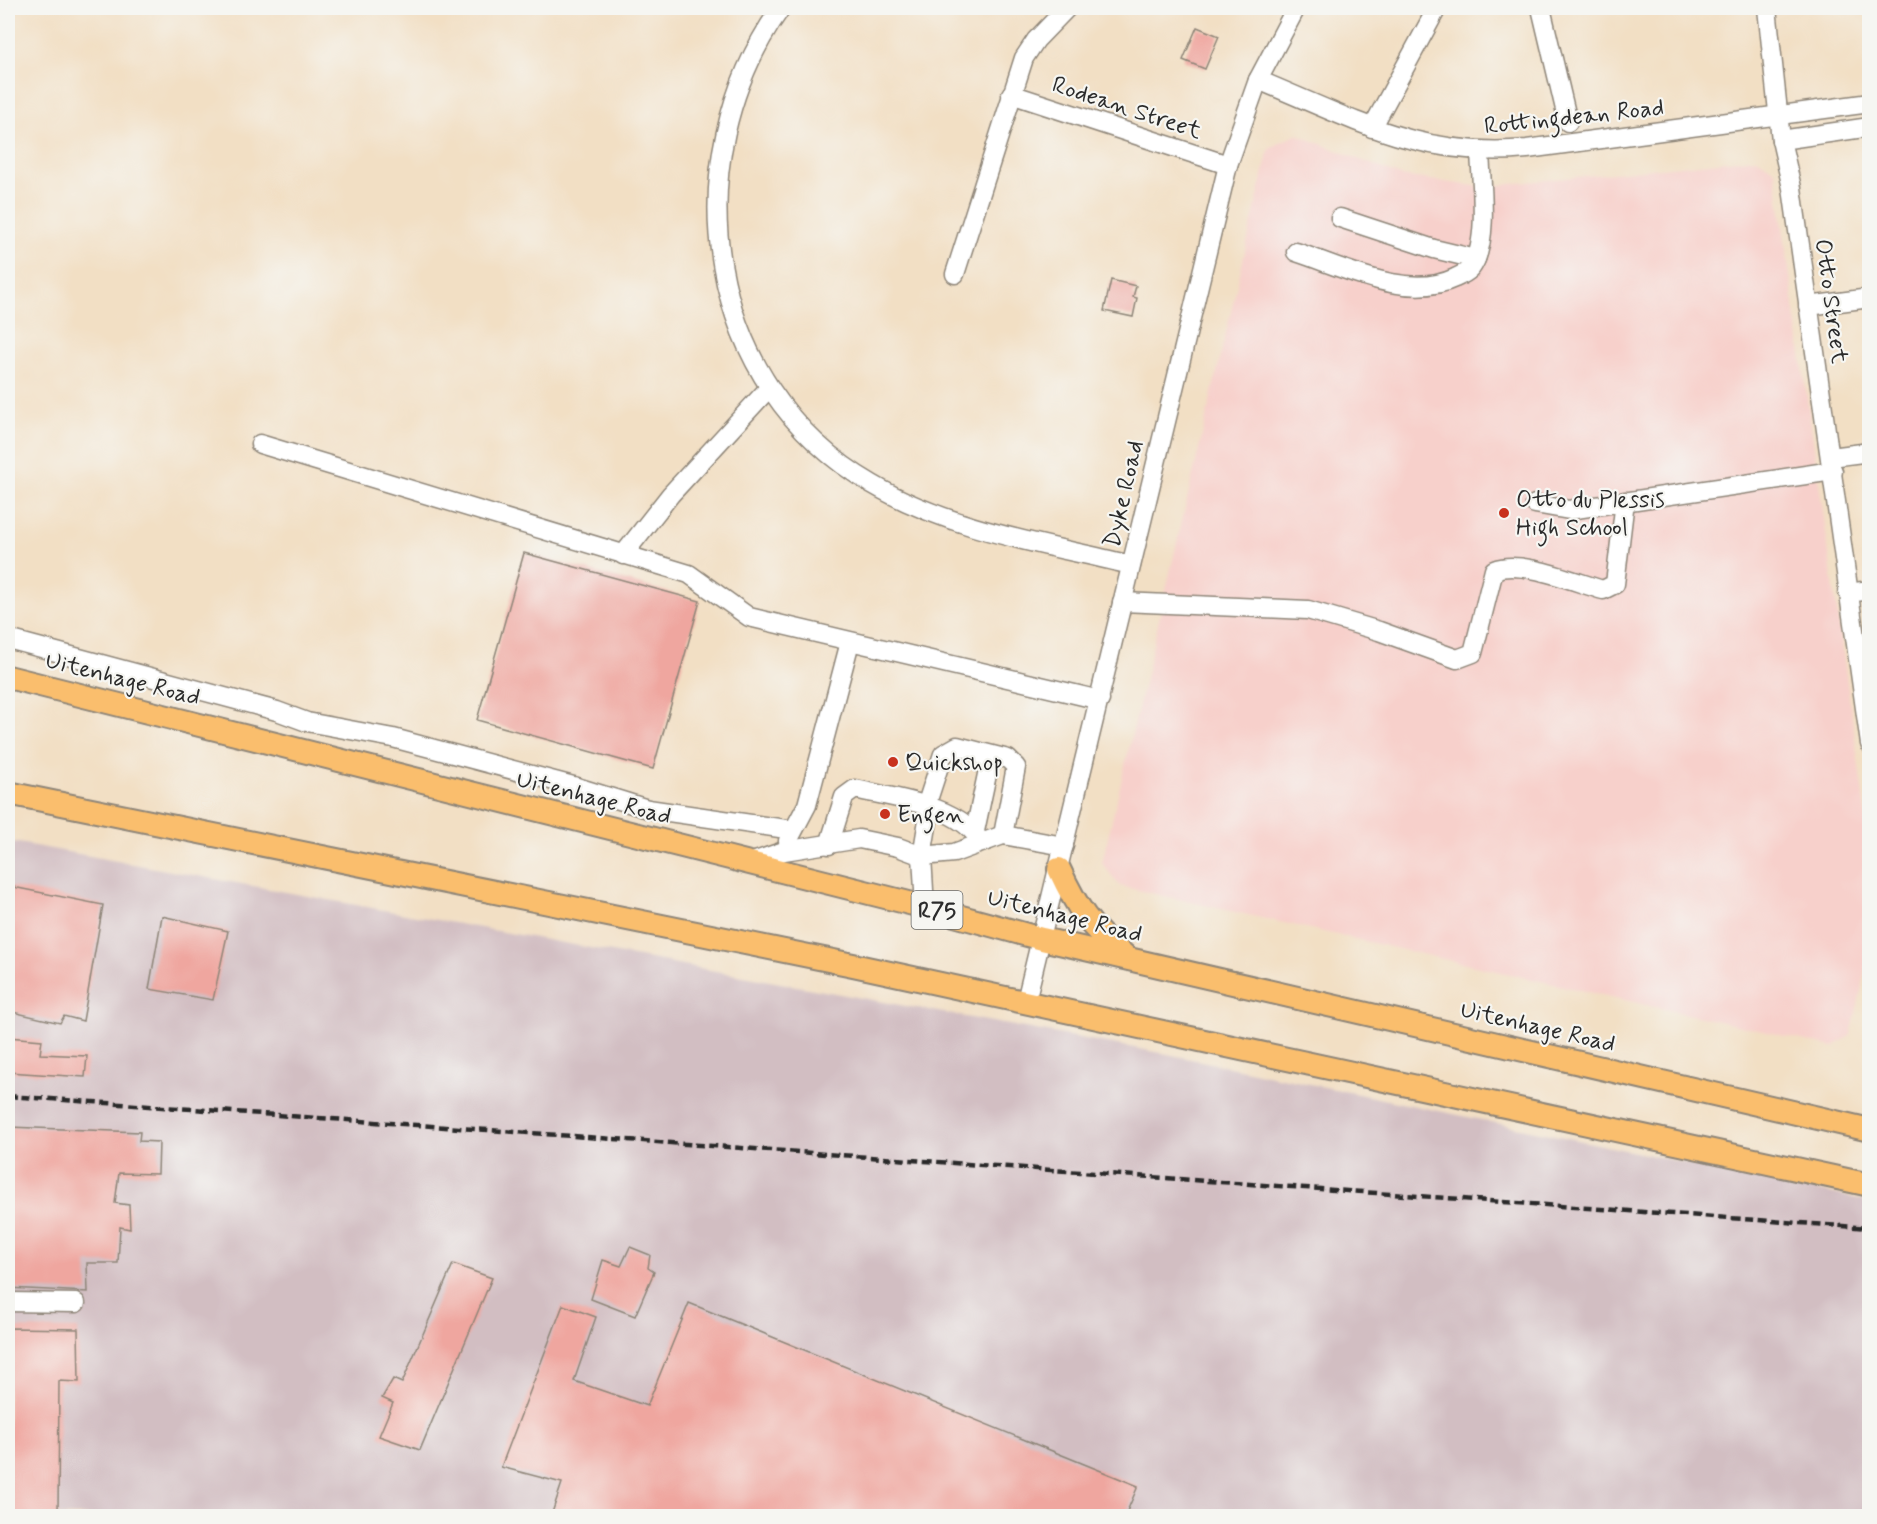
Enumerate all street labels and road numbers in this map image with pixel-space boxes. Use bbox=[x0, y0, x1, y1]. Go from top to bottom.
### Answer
street label: Rodean Street bbox=[1048, 70, 1205, 147]
street label: Rottingdean Road bbox=[1483, 93, 1666, 145]
street label: Otto Street bbox=[1806, 237, 1855, 366]
street label: Dyke Road bbox=[1097, 438, 1152, 551]
street label: Uitenhage Road bbox=[42, 645, 203, 714]
street label: Uitenhage Road bbox=[513, 764, 674, 833]
street label: Uitenhage Road bbox=[984, 882, 1145, 951]
road number: R75 bbox=[912, 891, 962, 929]
street label: Uitenhage Road bbox=[1457, 995, 1618, 1060]

